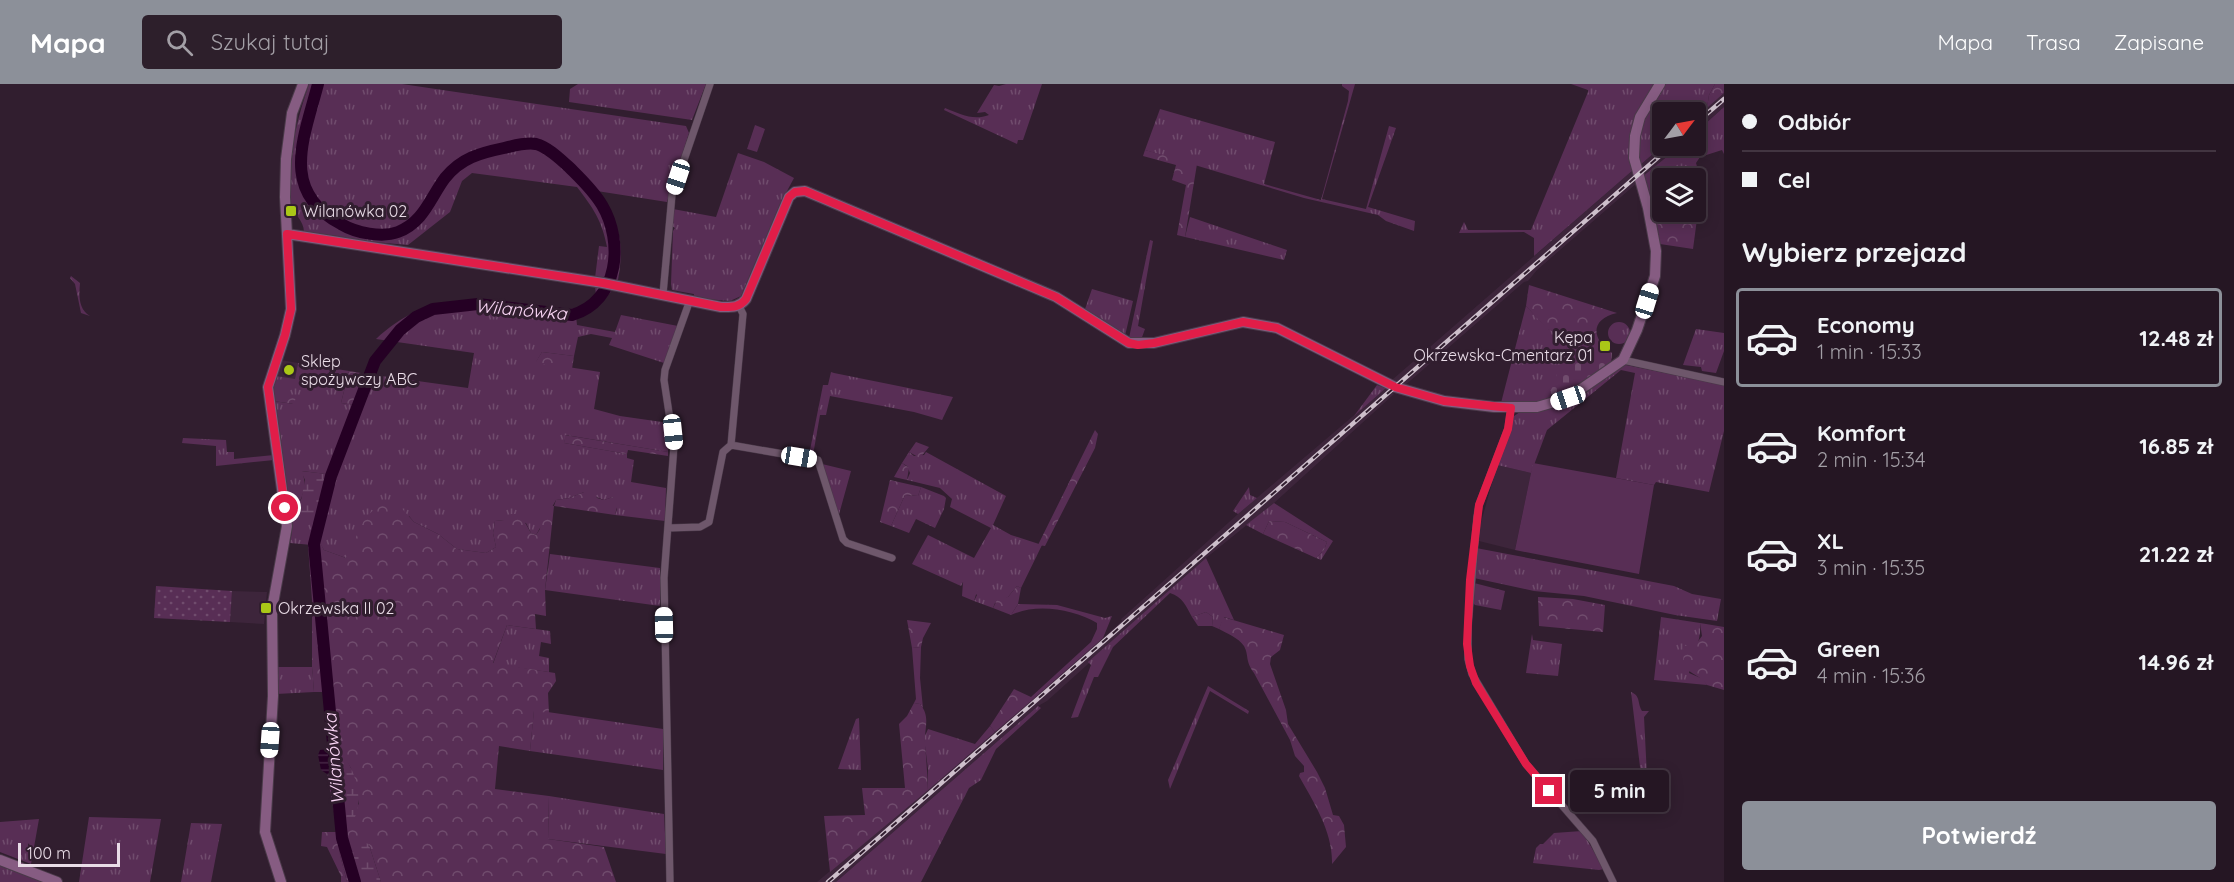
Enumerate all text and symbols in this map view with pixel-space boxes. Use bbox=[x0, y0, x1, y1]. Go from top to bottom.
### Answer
search box bbox=[142, 15, 562, 69]
text: Mapa bbox=[30, 25, 106, 60]
icon: search bbox=[163, 26, 196, 59]
text: Szukaj tutaj bbox=[211, 28, 330, 56]
text: Mapa bbox=[1938, 29, 1993, 55]
text: Trasa bbox=[2026, 29, 2081, 55]
text: Zapisane bbox=[2114, 29, 2204, 55]
north arrow bbox=[1652, 102, 1706, 156]
map controls bbox=[1652, 102, 1706, 222]
text: Odbiór bbox=[1778, 108, 1851, 136]
car bbox=[664, 157, 692, 197]
text: Cel bbox=[1778, 166, 1811, 194]
button: layers bbox=[1652, 168, 1706, 222]
place label: Wilanówka 02 bbox=[303, 201, 407, 221]
marker: Wilanówka 02 bbox=[284, 204, 298, 218]
text: Wybierz przejazd bbox=[1742, 235, 1966, 269]
car bbox=[1633, 281, 1661, 321]
water label: Wilanówka bbox=[474, 294, 569, 325]
icon: car bbox=[1745, 311, 1799, 365]
text: Economy bbox=[1817, 311, 1915, 339]
text: 12.48 zł bbox=[2139, 324, 2213, 352]
place label: Kępa Okrzewska-Cmentarz 01 bbox=[1414, 327, 1593, 365]
marker: Kępa Okrzewska-Cmentarz 01 bbox=[1598, 339, 1612, 353]
text: 1 min · 15:33 bbox=[1817, 339, 1922, 364]
place label: Sklep spożywczy ABC bbox=[301, 351, 417, 389]
marker: Sklep spożywczy ABC bbox=[282, 363, 296, 377]
car bbox=[1548, 384, 1588, 412]
car bbox=[662, 413, 684, 451]
icon: car bbox=[1745, 419, 1799, 473]
text: Komfort bbox=[1817, 419, 1906, 447]
text: 16.85 zł bbox=[2139, 432, 2213, 460]
car bbox=[780, 445, 818, 469]
text: 2 min · 15:34 bbox=[1817, 447, 1926, 472]
route start bbox=[271, 494, 298, 521]
icon: car bbox=[1745, 527, 1799, 581]
text: XL bbox=[1817, 527, 1844, 555]
text: 21.22 zł bbox=[2139, 540, 2213, 568]
text: 3 min · 15:35 bbox=[1817, 555, 1925, 580]
place label: Okrzewska II 02 bbox=[278, 598, 394, 618]
marker: Okrzewska II 02 bbox=[259, 601, 273, 615]
car bbox=[655, 607, 673, 643]
icon: car bbox=[1745, 635, 1799, 689]
text: Green bbox=[1817, 635, 1880, 663]
text: 14.96 zł bbox=[2139, 648, 2213, 676]
text: 4 min · 15:36 bbox=[1817, 663, 1925, 688]
water label: Wilanówka bbox=[318, 711, 349, 806]
car bbox=[260, 721, 280, 759]
callout: 5 min bbox=[1570, 770, 1669, 812]
route end bbox=[1535, 777, 1562, 804]
text: 5 min bbox=[1593, 778, 1646, 803]
button: Potwierdź bbox=[1742, 801, 2216, 870]
scale bar bbox=[18, 840, 120, 868]
text: 100 m bbox=[27, 843, 71, 863]

